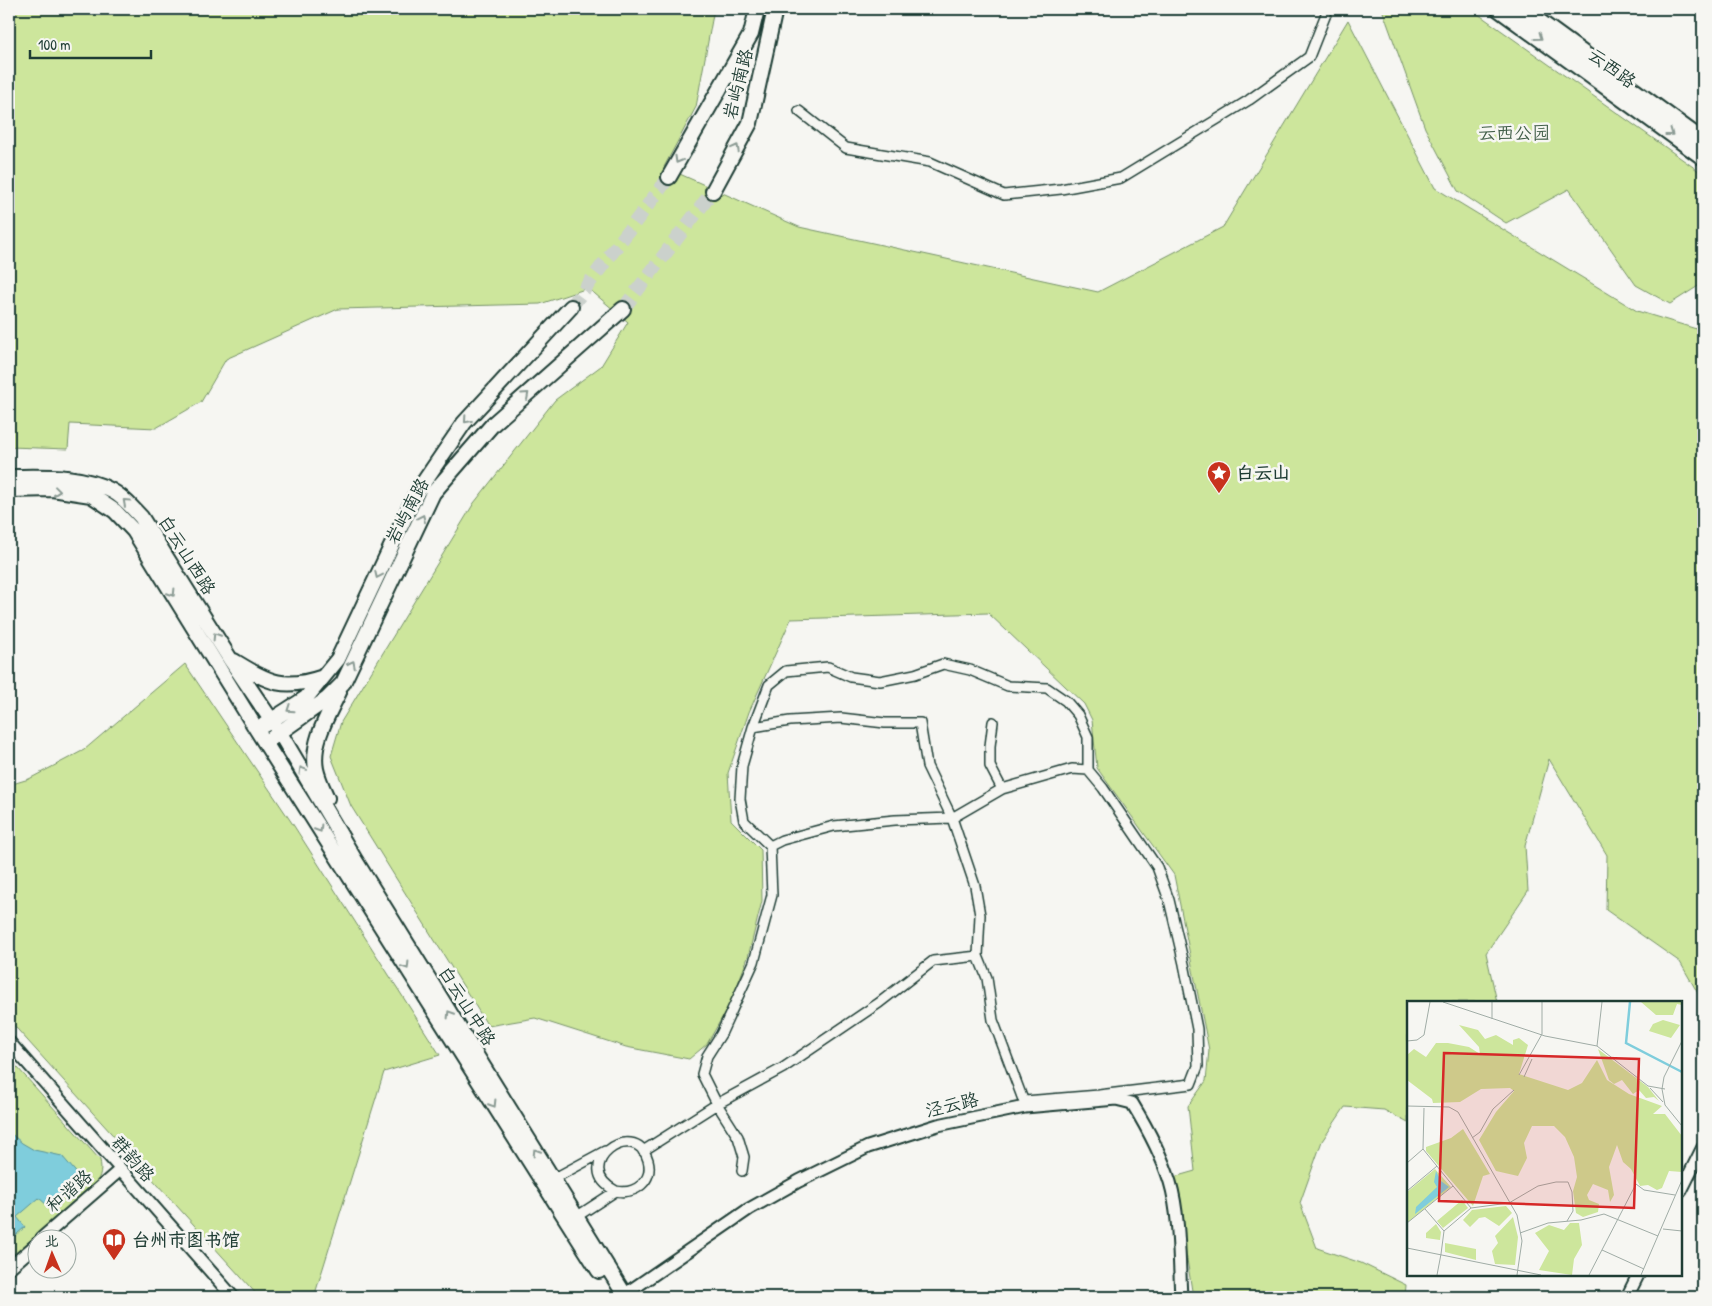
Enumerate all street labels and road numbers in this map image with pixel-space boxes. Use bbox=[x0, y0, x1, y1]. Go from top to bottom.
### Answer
street label: 云西路 bbox=[1583, 42, 1641, 94]
street label: 岩屿南路 bbox=[717, 46, 758, 122]
street label: 岩屿南路 bbox=[379, 473, 434, 548]
street label: 白云山西路 bbox=[153, 510, 222, 600]
street label: 白云山中路 bbox=[433, 961, 502, 1051]
street label: 泾云路 bbox=[923, 1086, 981, 1123]
street label: 群韵路 bbox=[106, 1130, 161, 1187]
street label: 和谐路 bbox=[40, 1163, 97, 1218]

